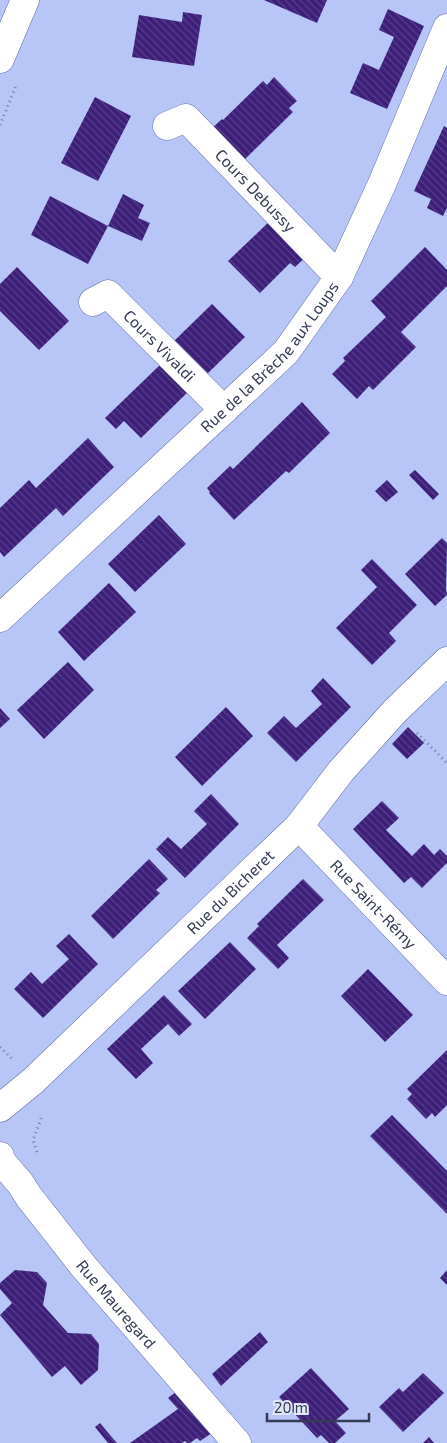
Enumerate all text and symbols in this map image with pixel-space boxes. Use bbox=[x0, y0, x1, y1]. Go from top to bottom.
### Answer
street label: Cours Debussy bbox=[212, 145, 301, 236]
street label: Rue de la Brèche aux Loups bbox=[196, 277, 342, 436]
street label: Cours Vivaldi bbox=[120, 305, 200, 385]
street label: Rue du Bicheret bbox=[182, 845, 278, 938]
street label: Rue Saint-Rémy bbox=[327, 855, 421, 953]
street label: Rue Mauregard bbox=[73, 1256, 160, 1352]
scale bar bbox=[267, 1390, 370, 1422]
text: 20 m bbox=[274, 1398, 308, 1416]

